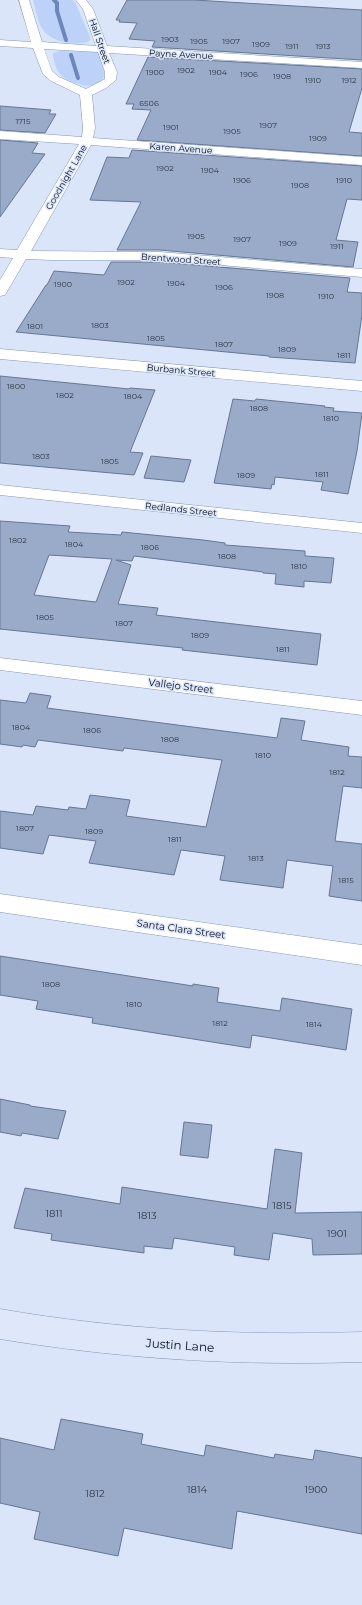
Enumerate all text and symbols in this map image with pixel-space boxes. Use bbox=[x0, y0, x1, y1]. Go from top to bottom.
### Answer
street label: Hall Street bbox=[87, 17, 113, 65]
house number: 1903 bbox=[161, 34, 179, 44]
house number: 1905 bbox=[190, 36, 208, 46]
house number: 1907 bbox=[222, 36, 240, 46]
house number: 1909 bbox=[252, 39, 270, 49]
house number: 1911 bbox=[285, 41, 299, 51]
house number: 1913 bbox=[315, 41, 331, 51]
street label: Payne Avenue bbox=[149, 47, 214, 61]
house number: 1902 bbox=[177, 65, 195, 75]
house number: 1900 bbox=[146, 67, 164, 77]
house number: 1904 bbox=[209, 67, 228, 77]
house number: 1906 bbox=[240, 69, 258, 79]
house number: 1908 bbox=[273, 71, 291, 81]
house number: 1910 bbox=[305, 75, 321, 85]
house number: 1912 bbox=[341, 75, 357, 85]
house number: 6506 bbox=[139, 98, 159, 108]
house number: 1715 bbox=[15, 116, 31, 126]
house number: 1907 bbox=[259, 120, 277, 130]
house number: 1901 bbox=[163, 122, 179, 132]
house number: 1905 bbox=[223, 126, 241, 136]
house number: 1909 bbox=[309, 133, 327, 143]
street label: Karen Avenue bbox=[149, 140, 213, 156]
street label: Goodnight Lane bbox=[43, 142, 89, 211]
house number: 1902 bbox=[156, 163, 174, 173]
house number: 1904 bbox=[201, 165, 220, 175]
house number: 1906 bbox=[233, 175, 251, 185]
house number: 1910 bbox=[336, 175, 352, 185]
house number: 1908 bbox=[291, 180, 309, 190]
house number: 1905 bbox=[187, 231, 205, 241]
house number: 1907 bbox=[233, 234, 251, 244]
house number: 1909 bbox=[279, 238, 297, 248]
house number: 1911 bbox=[330, 241, 344, 251]
street label: Brentwood Street bbox=[141, 251, 222, 267]
house number: 1902 bbox=[117, 277, 135, 287]
house number: 1904 bbox=[167, 278, 186, 288]
house number: 1900 bbox=[54, 279, 72, 289]
house number: 1906 bbox=[215, 282, 233, 292]
house number: 1908 bbox=[266, 290, 284, 300]
house number: 1910 bbox=[318, 291, 334, 301]
house number: 1803 bbox=[91, 320, 109, 330]
house number: 1801 bbox=[27, 321, 43, 331]
house number: 1805 bbox=[147, 333, 165, 343]
house number: 1807 bbox=[215, 339, 233, 349]
house number: 1809 bbox=[278, 344, 296, 354]
house number: 1811 bbox=[337, 350, 351, 360]
street label: Burbank Street bbox=[146, 362, 216, 379]
house number: 1800 bbox=[7, 381, 25, 391]
house number: 1802 bbox=[56, 390, 74, 400]
house number: 1804 bbox=[124, 391, 143, 401]
house number: 1808 bbox=[250, 403, 268, 413]
house number: 1810 bbox=[323, 413, 339, 423]
house number: 1803 bbox=[32, 451, 50, 461]
house number: 1805 bbox=[101, 456, 119, 466]
house number: 1811 bbox=[315, 469, 329, 479]
house number: 1809 bbox=[237, 470, 255, 480]
street label: Redlands Street bbox=[145, 500, 218, 518]
house number: 1802 bbox=[9, 535, 27, 545]
house number: 1804 bbox=[65, 539, 84, 549]
house number: 1806 bbox=[141, 542, 159, 552]
house number: 1808 bbox=[218, 551, 236, 561]
house number: 1810 bbox=[291, 561, 307, 571]
house number: 1805 bbox=[36, 612, 54, 622]
house number: 1807 bbox=[115, 618, 133, 628]
house number: 1809 bbox=[191, 630, 209, 640]
house number: 1811 bbox=[276, 644, 290, 654]
street label: Vallejo Street bbox=[148, 676, 214, 696]
house number: 1804 bbox=[12, 722, 31, 732]
house number: 1806 bbox=[83, 725, 101, 735]
house number: 1808 bbox=[161, 734, 179, 744]
house number: 1810 bbox=[255, 750, 271, 760]
house number: 1812 bbox=[329, 767, 345, 777]
house number: 1807 bbox=[16, 823, 34, 833]
house number: 1809 bbox=[85, 826, 103, 836]
house number: 1811 bbox=[168, 834, 182, 844]
house number: 1813 bbox=[248, 853, 264, 863]
house number: 1815 bbox=[338, 875, 354, 885]
street label: Santa Clara Street bbox=[136, 916, 226, 942]
house number: 1808 bbox=[42, 979, 60, 989]
house number: 1810 bbox=[126, 999, 142, 1009]
house number: 1812 bbox=[212, 1018, 228, 1028]
house number: 1814 bbox=[306, 1019, 323, 1029]
house number: 1815 bbox=[272, 1199, 292, 1212]
house number: 1811 bbox=[45, 1207, 63, 1220]
house number: 1813 bbox=[137, 1209, 157, 1222]
house number: 1901 bbox=[327, 1227, 347, 1240]
street label: Justin Lane bbox=[144, 1335, 215, 1355]
house number: 1814 bbox=[187, 1483, 207, 1496]
house number: 1900 bbox=[305, 1483, 328, 1496]
house number: 1812 bbox=[85, 1487, 105, 1500]

